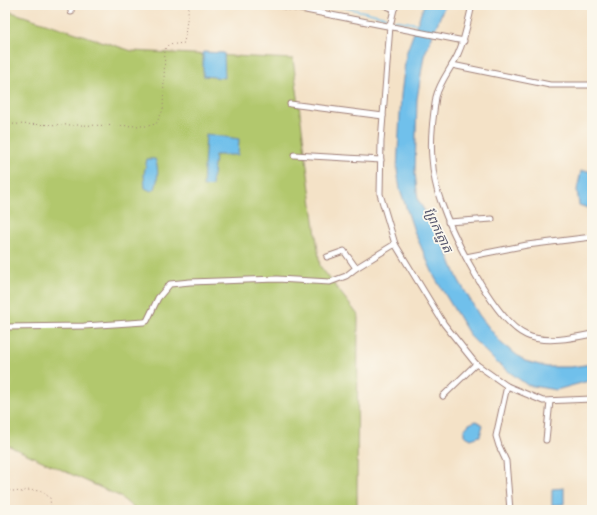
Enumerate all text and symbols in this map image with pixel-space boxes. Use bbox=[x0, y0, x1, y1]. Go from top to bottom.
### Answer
water label: ព្រែកត្នោត bbox=[420, 205, 457, 256]

